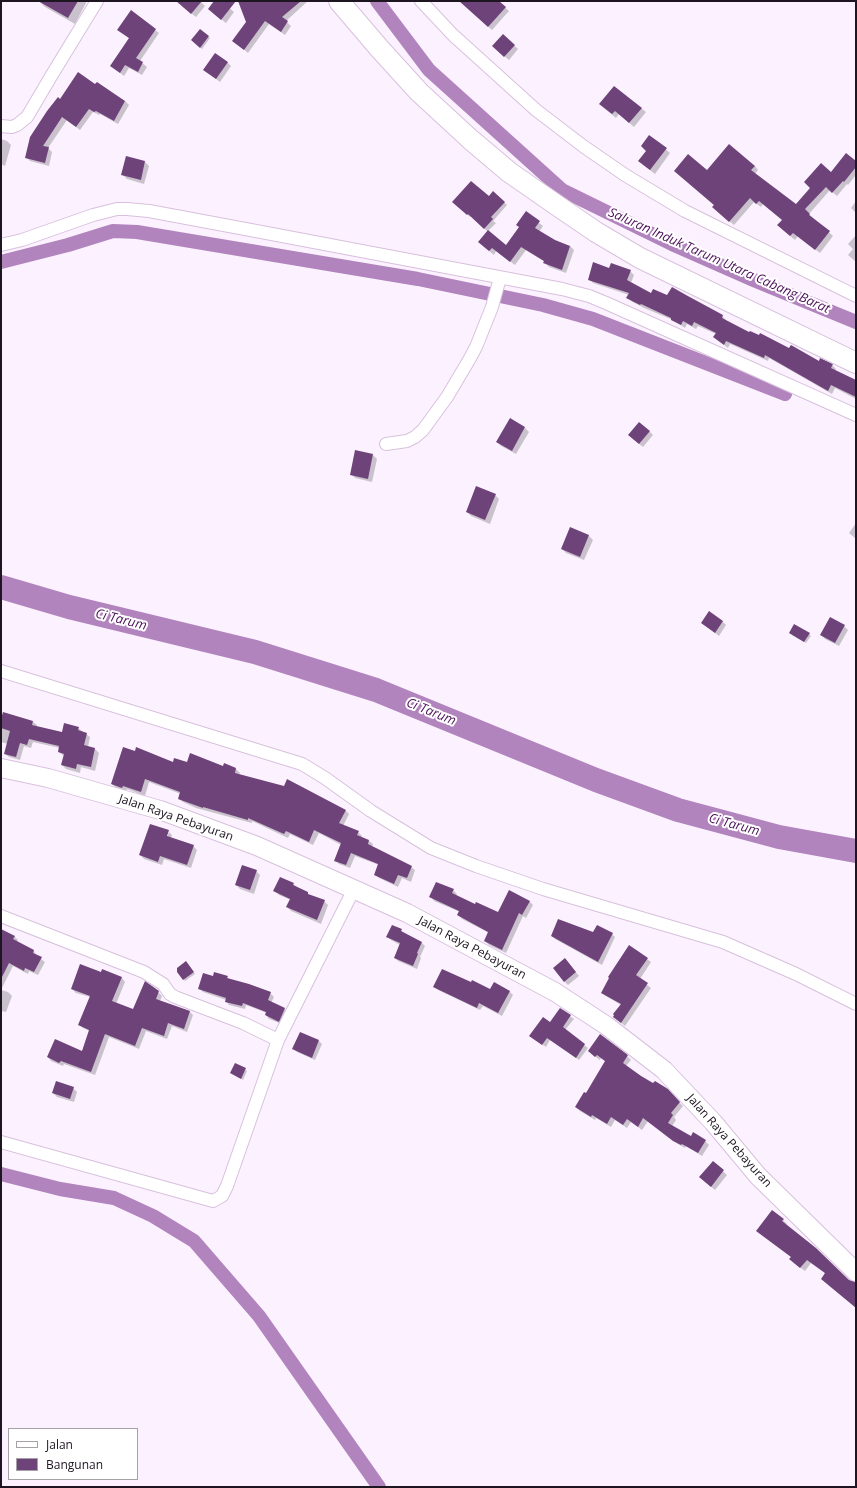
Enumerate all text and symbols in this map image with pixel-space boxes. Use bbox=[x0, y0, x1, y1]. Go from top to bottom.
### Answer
water label: Saluran Induk Tarum Utara Cabang Barat bbox=[606, 205, 832, 317]
water label: Ci Tarum bbox=[94, 606, 148, 634]
water label: Ci Tarum bbox=[404, 695, 458, 729]
street label: Jalan Raya Pebayuran bbox=[117, 792, 235, 844]
water label: Ci Tarum bbox=[707, 811, 761, 839]
street label: Jalan Raya Pebayuran bbox=[416, 913, 528, 983]
street label: Jalan Raya Pebayuran bbox=[683, 1092, 775, 1190]
legend bbox=[8, 1428, 138, 1480]
text: Jalan bbox=[46, 1436, 73, 1453]
text: Bangunan bbox=[46, 1456, 103, 1473]

